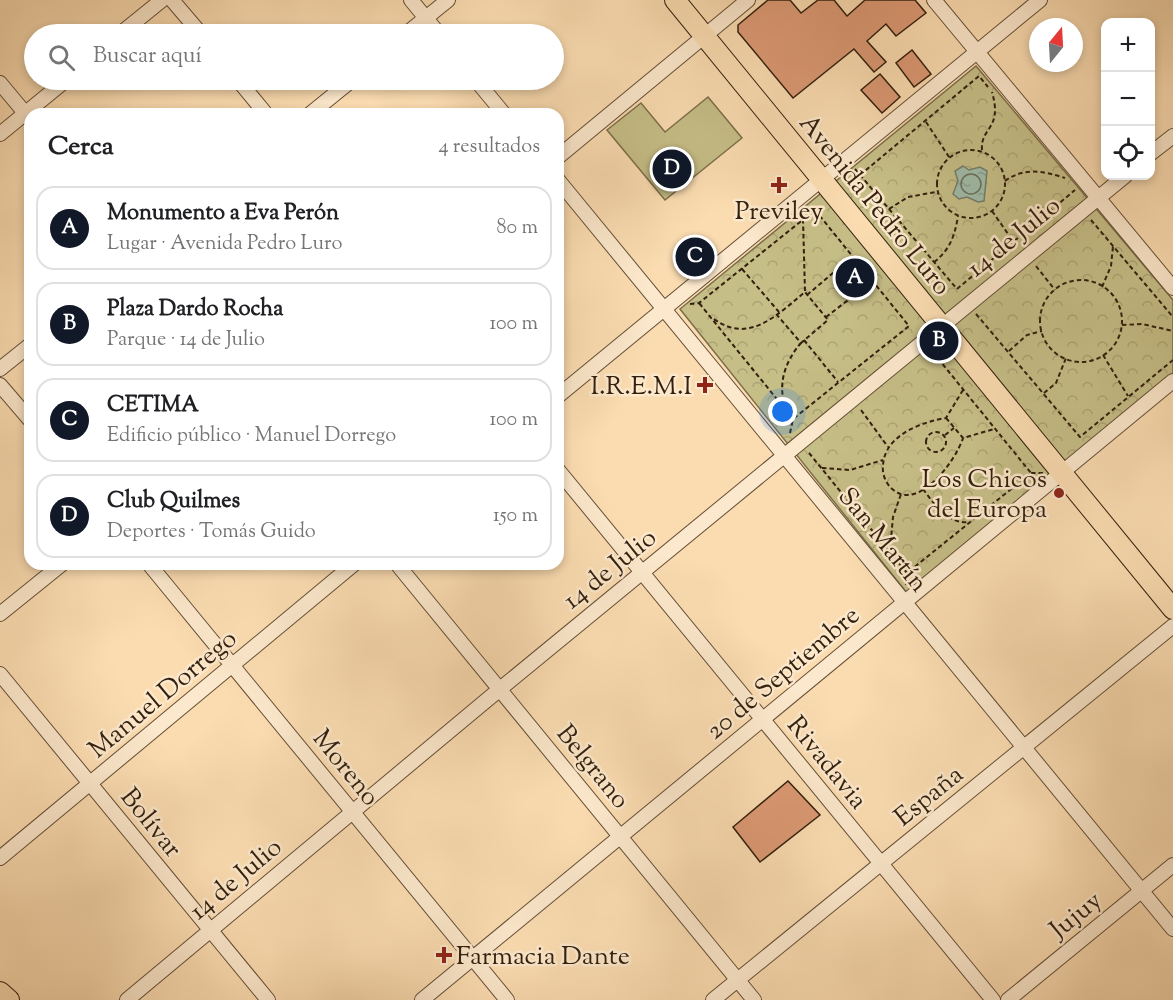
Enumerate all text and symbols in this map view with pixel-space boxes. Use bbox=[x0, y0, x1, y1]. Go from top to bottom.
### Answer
north arrow bbox=[1029, 18, 1083, 72]
map controls bbox=[1101, 18, 1155, 180]
button: + bbox=[1101, 18, 1155, 72]
search box bbox=[24, 24, 564, 90]
icon: search bbox=[45, 41, 78, 74]
text: Buscar aquí bbox=[93, 41, 202, 73]
button: − bbox=[1101, 72, 1155, 126]
street label: Avenida Pedro Luro bbox=[793, 107, 959, 301]
button: locate bbox=[1101, 126, 1155, 180]
text: Cerca bbox=[48, 129, 114, 166]
text: 4 resultados bbox=[438, 133, 540, 162]
pin: D bbox=[652, 146, 692, 192]
marker: Previley bbox=[772, 178, 786, 192]
street label: 14 de Julio bbox=[960, 189, 1069, 287]
place label: Previley bbox=[735, 194, 823, 231]
text: Monumento a Eva Perón bbox=[107, 198, 339, 230]
text: A bbox=[61, 214, 78, 243]
text: 80 m bbox=[497, 214, 538, 243]
text: Lugar · Avenida Pedro Luro bbox=[107, 230, 342, 259]
pin: C bbox=[676, 234, 714, 280]
pin: A bbox=[836, 256, 874, 300]
text: Plaza Dardo Rocha bbox=[107, 294, 283, 326]
text: B bbox=[63, 310, 76, 339]
text: 100 m bbox=[489, 310, 538, 339]
pin: B bbox=[920, 318, 958, 364]
text: Parque · 14 de Julio bbox=[107, 326, 265, 355]
place label: I.R.E.M.I bbox=[590, 369, 692, 406]
marker: I.R.E.M.I bbox=[696, 376, 714, 394]
text: CETIMA bbox=[107, 390, 199, 422]
your location bbox=[768, 397, 797, 426]
text: C bbox=[61, 406, 78, 435]
text: 100 m bbox=[489, 406, 538, 435]
text: Edificio público · Manuel Dorrego bbox=[107, 422, 396, 451]
place label: Los Chicos del Europa bbox=[922, 462, 1047, 529]
street label: San Martín bbox=[828, 480, 936, 601]
text: Club Quilmes bbox=[107, 486, 240, 518]
marker: Los Chicos del Europa bbox=[1052, 486, 1066, 500]
text: D bbox=[62, 502, 77, 531]
text: 150 m bbox=[493, 502, 538, 531]
text: Deportes · Tomás Guido bbox=[107, 518, 316, 547]
street label: 14 de Julio bbox=[556, 521, 665, 619]
street label: 20 de Septiembre bbox=[699, 598, 869, 749]
street label: Manuel Dorrego bbox=[81, 622, 246, 768]
street label: Rivadavia bbox=[777, 709, 875, 818]
street label: Belgrano bbox=[546, 717, 638, 818]
street label: Moreno bbox=[303, 722, 387, 815]
street label: España bbox=[887, 757, 972, 836]
street label: Bolívar bbox=[111, 781, 190, 866]
street label: 14 de Julio bbox=[182, 830, 291, 930]
street label: Jujuy bbox=[1041, 883, 1111, 950]
place label: Farmacia Dante bbox=[456, 939, 630, 976]
marker: Farmacia Dante bbox=[437, 948, 451, 962]

